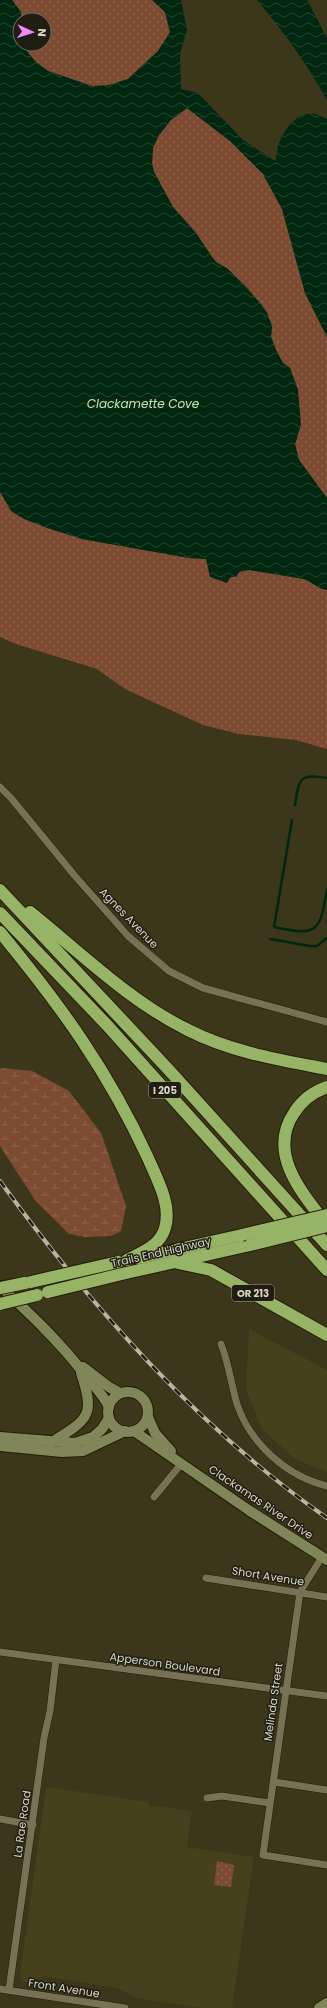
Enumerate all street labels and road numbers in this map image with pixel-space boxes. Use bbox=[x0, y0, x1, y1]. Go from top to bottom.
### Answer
street label: Agnes Avenue bbox=[96, 884, 162, 952]
road number: I 205 bbox=[149, 1082, 181, 1098]
street label: Trails End Highway bbox=[109, 1233, 213, 1271]
road number: OR 213 bbox=[232, 1285, 274, 1301]
street label: Clackamas River Drive bbox=[206, 1461, 317, 1543]
street label: Short Avenue bbox=[231, 1562, 305, 1590]
street label: Apperson Boulevard bbox=[109, 1648, 221, 1680]
street label: Melinda Street bbox=[260, 1662, 286, 1742]
street label: La Rae Road bbox=[9, 1789, 35, 1859]
street label: Front Avenue bbox=[27, 1974, 101, 2002]

